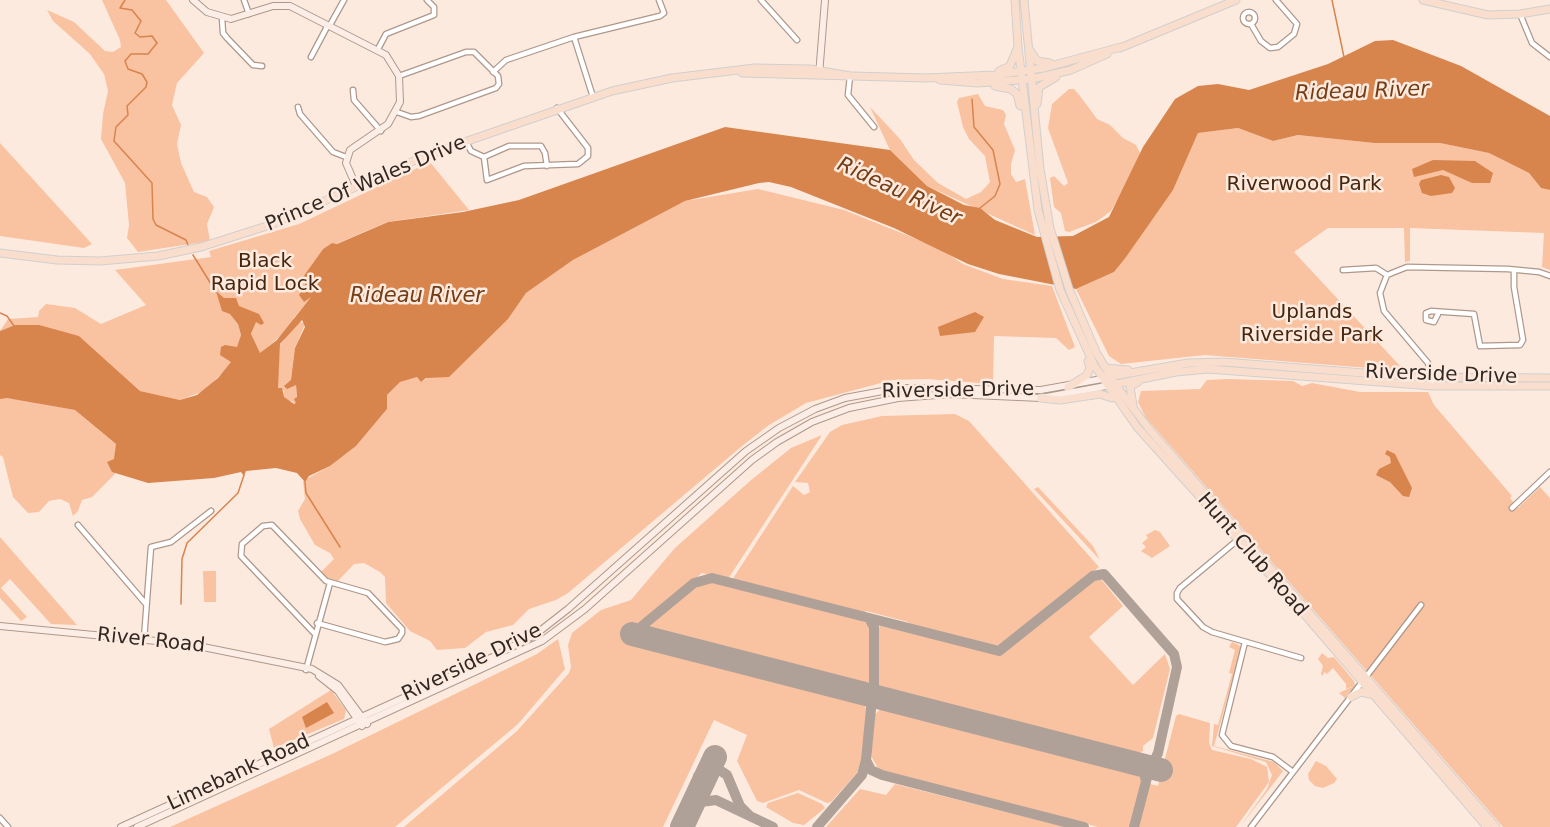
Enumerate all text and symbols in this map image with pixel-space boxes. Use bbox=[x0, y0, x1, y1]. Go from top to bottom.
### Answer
water label: Rideau River bbox=[1295, 77, 1429, 107]
street label: Prince Of Wales Drive bbox=[262, 131, 470, 237]
water label: Rideau River bbox=[833, 152, 965, 232]
park label: Riverwood Park bbox=[1227, 173, 1381, 197]
park label: Black Rapid Lock bbox=[211, 250, 319, 297]
water label: Rideau River bbox=[350, 284, 484, 310]
park label: Uplands Riverside Park bbox=[1241, 301, 1383, 348]
street label: Riverside Drive bbox=[1364, 360, 1518, 390]
street label: Riverside Drive bbox=[882, 378, 1034, 404]
street label: Hunt Club Road bbox=[1192, 488, 1312, 622]
street label: Riverside Drive bbox=[398, 619, 546, 707]
street label: River Road bbox=[96, 623, 206, 659]
street label: Limebank Road bbox=[164, 730, 314, 816]

